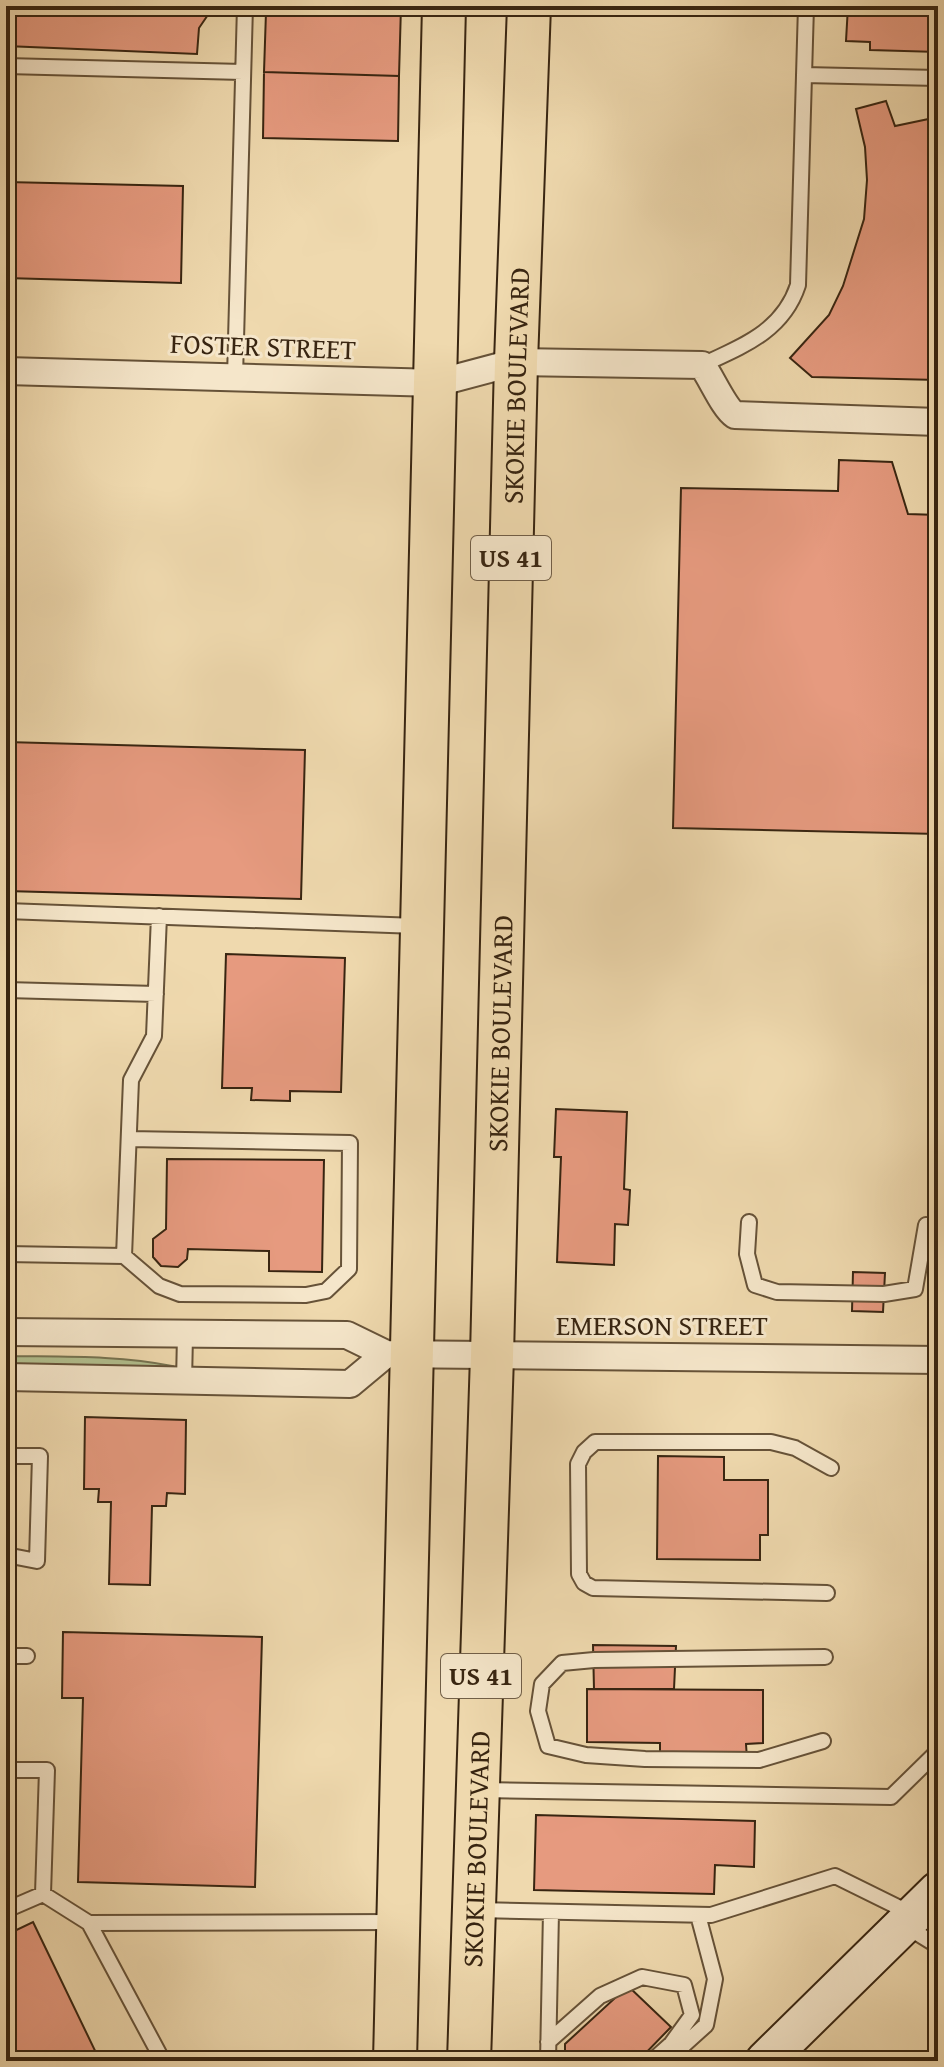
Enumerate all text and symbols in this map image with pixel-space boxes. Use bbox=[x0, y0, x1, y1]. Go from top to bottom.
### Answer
street label: SKOKIE BOULEVARD bbox=[492, 267, 539, 505]
street label: FOSTER STREET bbox=[169, 322, 357, 369]
road number: US 41 bbox=[471, 536, 551, 580]
street label: SKOKIE BOULEVARD bbox=[476, 915, 523, 1152]
street label: EMERSON STREET bbox=[556, 1304, 768, 1345]
road number: US 41 bbox=[441, 1654, 521, 1698]
street label: SKOKIE BOULEVARD bbox=[451, 1730, 500, 1968]

